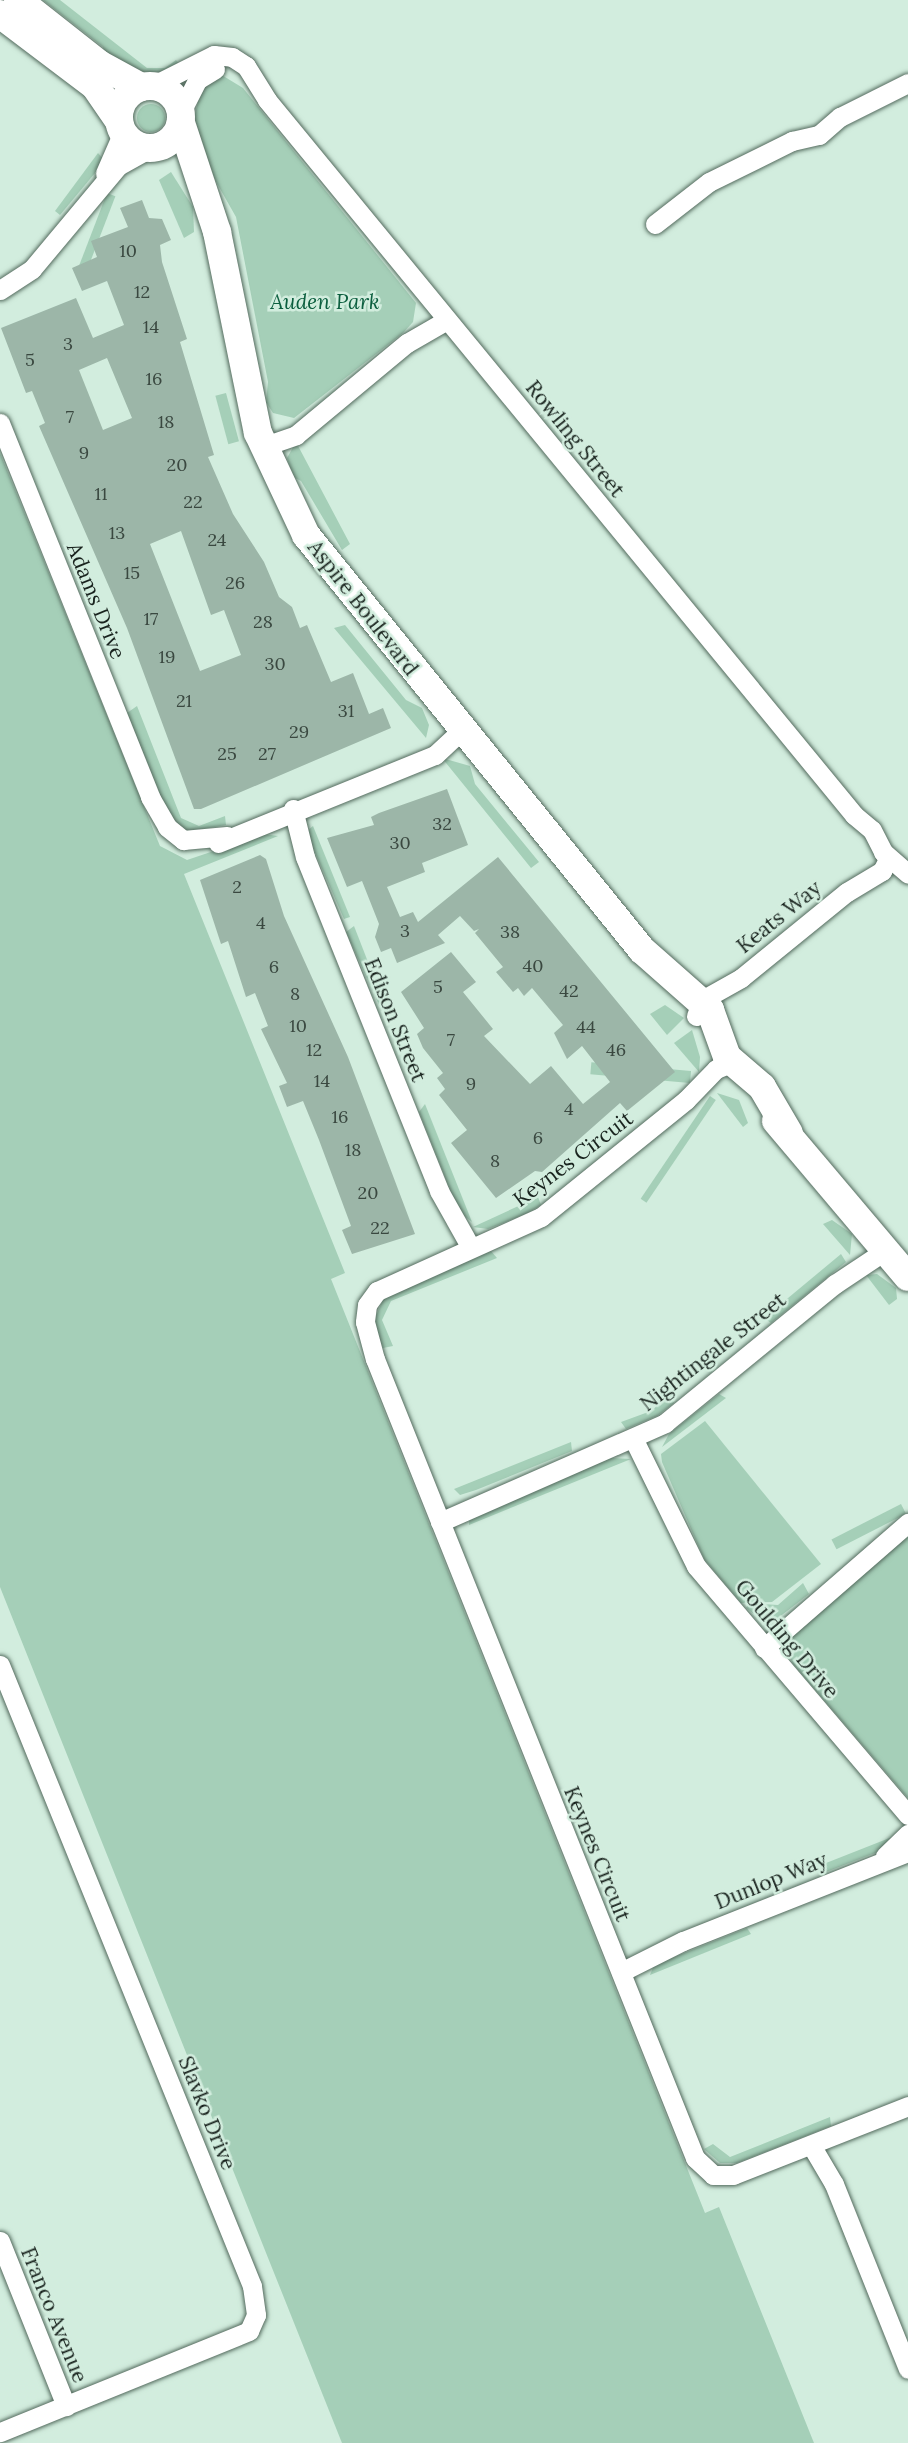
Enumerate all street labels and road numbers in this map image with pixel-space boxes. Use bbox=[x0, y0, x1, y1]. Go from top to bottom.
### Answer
street label: Rowling Street bbox=[520, 376, 630, 502]
street label: Aspire Boulevard bbox=[302, 535, 424, 681]
street label: Adams Drive bbox=[61, 539, 131, 663]
street label: Keats Way bbox=[732, 875, 826, 959]
street label: Edison Street bbox=[359, 954, 431, 1086]
street label: Keynes Circuit bbox=[508, 1106, 638, 1212]
street label: Nightingale Street bbox=[635, 1287, 791, 1417]
street label: Goulding Drive bbox=[730, 1574, 844, 1704]
street label: Keynes Circuit bbox=[558, 1783, 636, 1925]
street label: Dunlop Way bbox=[711, 1847, 831, 1915]
street label: Slavko Drive bbox=[173, 2053, 241, 2173]
street label: Franco Avenue bbox=[15, 2244, 93, 2386]

